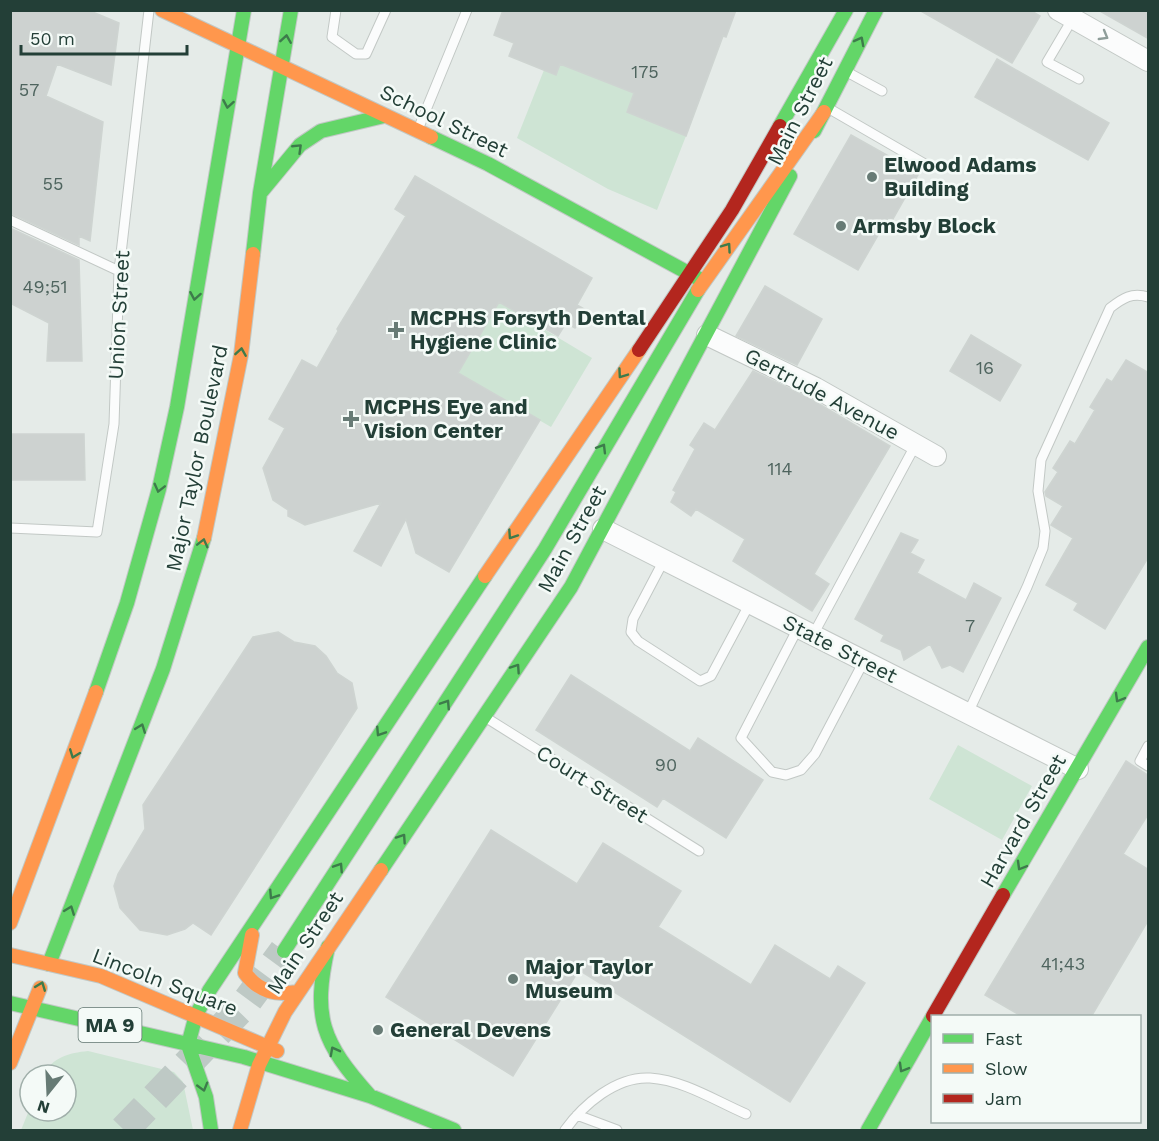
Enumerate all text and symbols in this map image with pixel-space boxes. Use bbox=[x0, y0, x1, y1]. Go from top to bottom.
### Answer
scale bar bbox=[21, 18, 188, 56]
text: 50 m bbox=[30, 28, 75, 49]
one-way arrow bbox=[1098, 28, 1108, 40]
one-way arrow bbox=[279, 34, 292, 44]
one-way arrow bbox=[853, 36, 864, 47]
street label: Main Street bbox=[761, 52, 838, 169]
house number: 175 bbox=[631, 61, 659, 82]
house number: 57 bbox=[19, 79, 39, 100]
street label: School Street bbox=[376, 79, 513, 162]
one-way arrow bbox=[222, 99, 235, 109]
one-way arrow bbox=[290, 145, 301, 156]
place label: Elwood Adams Building bbox=[884, 152, 1037, 201]
marker: Elwood Adams Building bbox=[865, 170, 879, 184]
house number: 55 bbox=[43, 173, 63, 194]
place label: Armsby Block bbox=[853, 213, 997, 238]
marker: Armsby Block bbox=[834, 219, 848, 233]
one-way arrow bbox=[720, 242, 731, 253]
street label: Union Street bbox=[103, 250, 134, 380]
house number: 49;51 bbox=[23, 276, 67, 297]
one-way arrow bbox=[189, 291, 202, 301]
place label: MCPHS Forsyth Dental Hygiene Clinic bbox=[410, 305, 646, 354]
marker: MCPHS Forsyth Dental Hygiene Clinic bbox=[387, 321, 405, 339]
street label: Major Taylor Boulevard bbox=[160, 342, 233, 573]
street label: Gertrude Avenue bbox=[741, 342, 904, 445]
one-way arrow bbox=[234, 347, 247, 357]
house number: 16 bbox=[976, 357, 994, 378]
one-way arrow bbox=[618, 368, 629, 379]
place label: MCPHS Eye and Vision Center bbox=[364, 394, 528, 443]
marker: MCPHS Eye and Vision Center bbox=[342, 410, 360, 428]
one-way arrow bbox=[595, 444, 607, 454]
house number: 114 bbox=[767, 458, 793, 479]
street label: Main Street bbox=[532, 481, 611, 597]
one-way arrow bbox=[154, 483, 167, 493]
one-way arrow bbox=[508, 529, 519, 540]
one-way arrow bbox=[196, 538, 209, 548]
street label: State Street bbox=[779, 609, 902, 688]
house number: 7 bbox=[965, 615, 975, 636]
one-way arrow bbox=[509, 664, 521, 674]
one-way arrow bbox=[1115, 692, 1126, 702]
one-way arrow bbox=[438, 700, 450, 710]
one-way arrow bbox=[134, 723, 146, 734]
one-way arrow bbox=[376, 725, 387, 736]
street label: Court Street bbox=[532, 739, 653, 828]
one-way arrow bbox=[69, 748, 82, 758]
street label: Harvard Street bbox=[974, 749, 1071, 892]
house number: 90 bbox=[655, 754, 677, 775]
one-way arrow bbox=[395, 834, 406, 845]
one-way arrow bbox=[1016, 860, 1028, 870]
one-way arrow bbox=[332, 863, 344, 873]
street label: Main Street bbox=[261, 886, 348, 999]
one-way arrow bbox=[269, 889, 280, 900]
one-way arrow bbox=[63, 905, 76, 915]
street label: Lincoln Square bbox=[89, 942, 242, 1021]
house number: 41;43 bbox=[1041, 953, 1085, 974]
place label: Major Taylor Museum bbox=[525, 954, 653, 1003]
marker: Major Taylor Museum bbox=[506, 972, 520, 986]
one-way arrow bbox=[33, 981, 46, 992]
road number: MA 9 bbox=[78, 1008, 142, 1042]
legend bbox=[931, 1015, 1141, 1123]
place label: General Devens bbox=[390, 1017, 551, 1042]
marker: General Devens bbox=[371, 1023, 385, 1037]
text: Fast bbox=[985, 1028, 1023, 1049]
one-way arrow bbox=[329, 1046, 341, 1057]
text: Slow bbox=[985, 1058, 1028, 1079]
one-way arrow bbox=[899, 1062, 911, 1073]
north arrow bbox=[18, 1063, 78, 1123]
one-way arrow bbox=[196, 1081, 208, 1092]
text: Jam bbox=[985, 1088, 1022, 1109]
text: N bbox=[35, 1096, 52, 1118]

